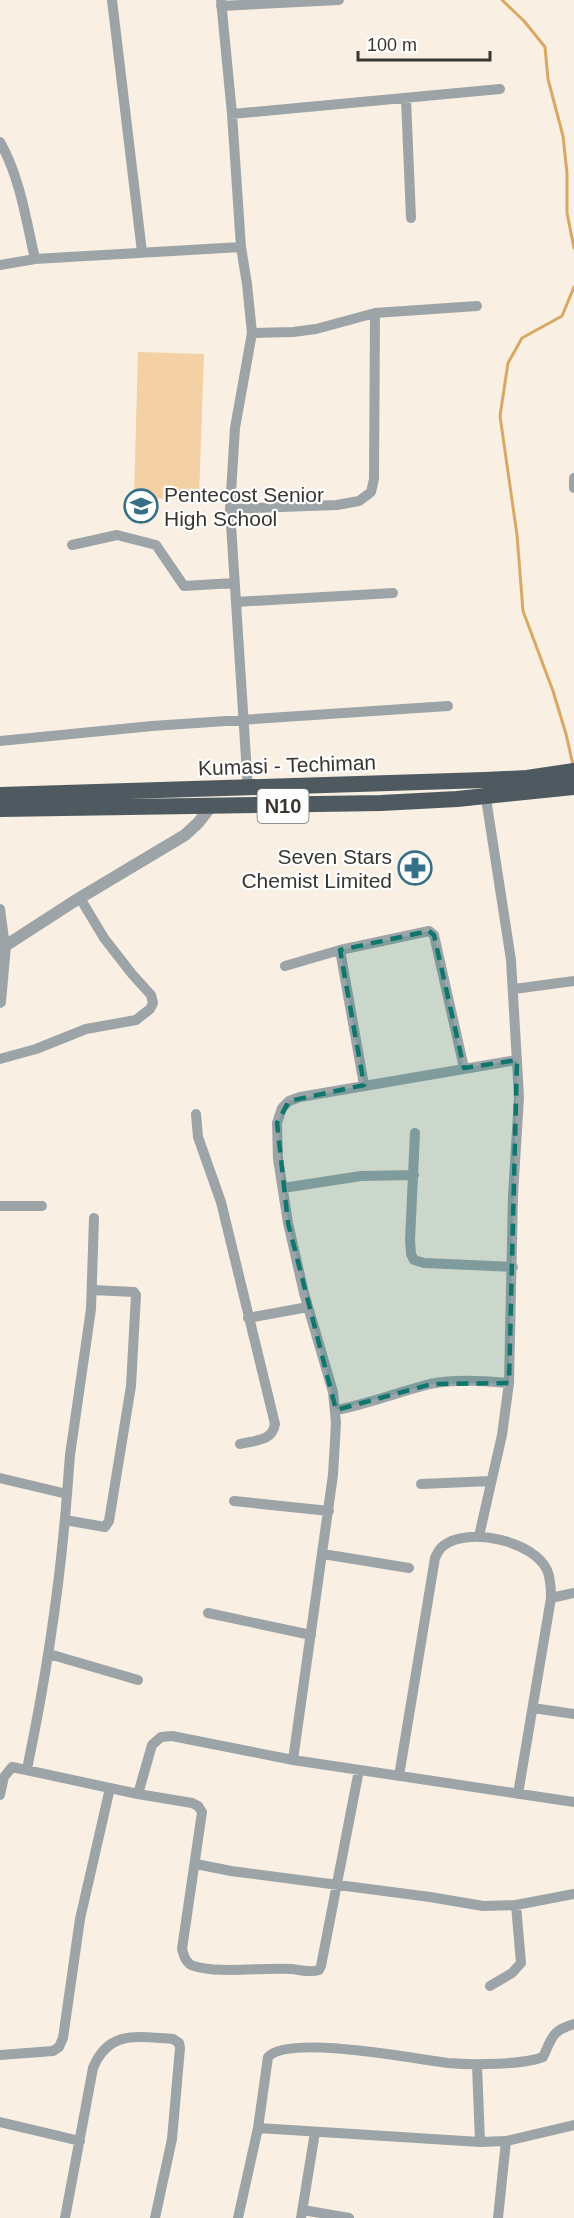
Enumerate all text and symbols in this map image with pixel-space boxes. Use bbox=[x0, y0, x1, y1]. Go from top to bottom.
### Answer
scale bar bbox=[358, 24, 490, 62]
text: 100 m bbox=[367, 35, 417, 55]
place label: Pentecost Senior High School bbox=[164, 483, 324, 530]
school or university icon: Pentecost Senior High School bbox=[123, 488, 159, 524]
street label: Kumasi - Techiman bbox=[198, 750, 376, 780]
road number: N10 bbox=[258, 789, 308, 823]
place label: Seven Stars Chemist Limited bbox=[241, 845, 392, 892]
pharmacy icon: Seven Stars Chemist Limited bbox=[397, 850, 433, 886]

